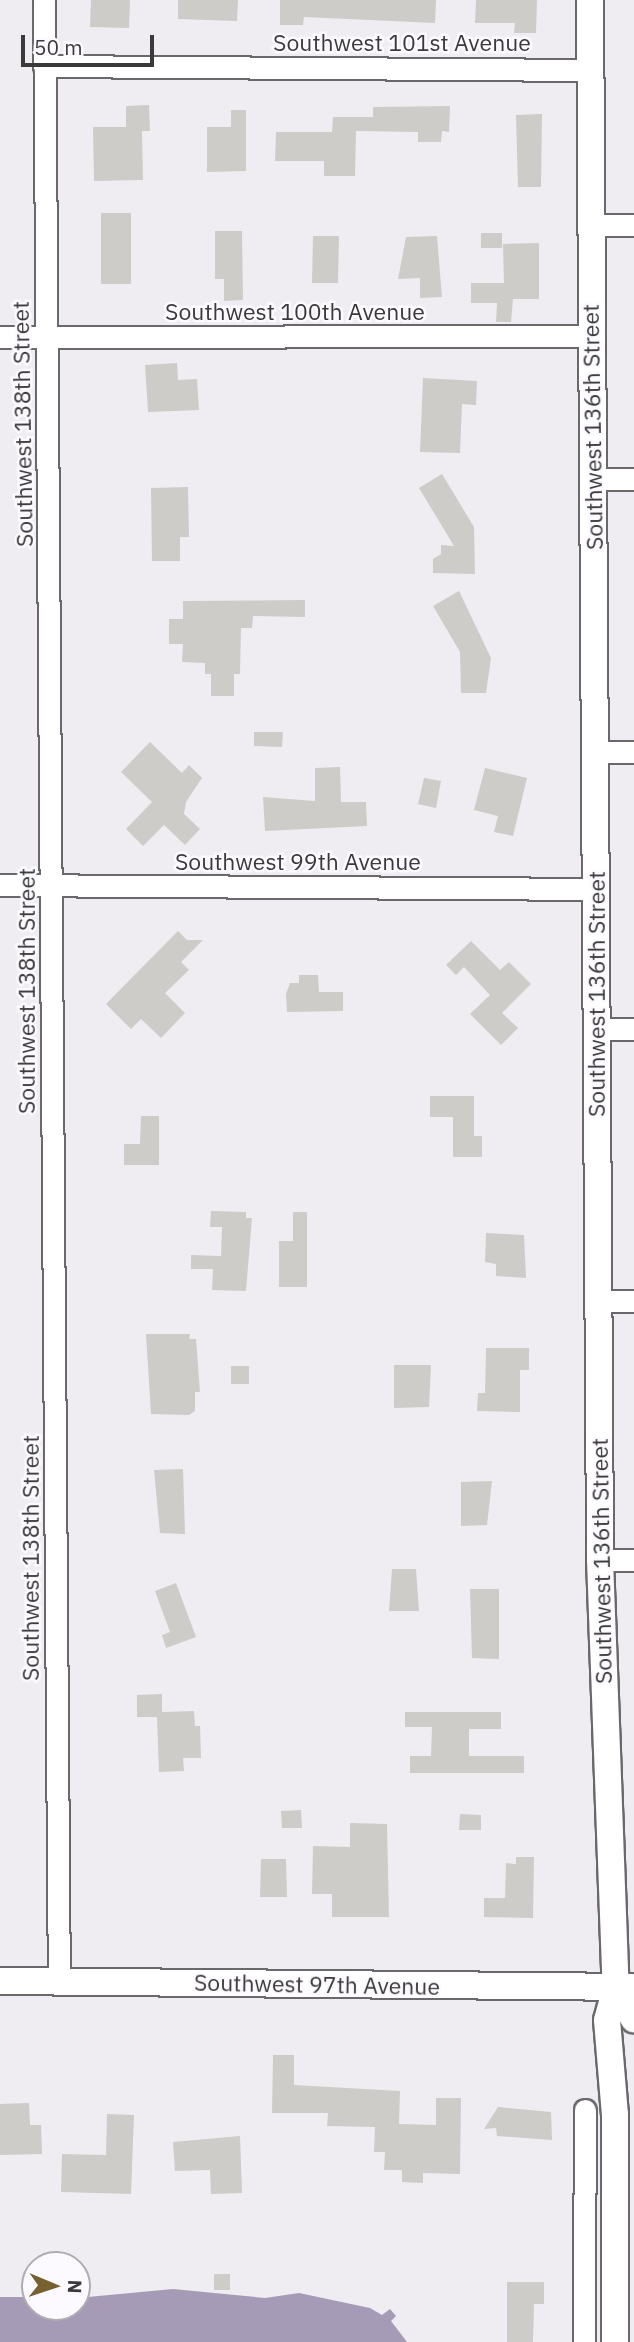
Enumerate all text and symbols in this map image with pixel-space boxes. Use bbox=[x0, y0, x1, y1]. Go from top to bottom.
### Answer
scale bar bbox=[24, 21, 158, 65]
street label: Southwest 101st Avenue bbox=[273, 28, 531, 56]
text: 50 m bbox=[34, 33, 83, 61]
street label: Southwest 100th Avenue bbox=[165, 297, 425, 325]
street label: Southwest 138th Street bbox=[6, 301, 38, 547]
street label: Southwest 136th Street bbox=[576, 304, 608, 550]
street label: Southwest 99th Avenue bbox=[175, 847, 421, 875]
street label: Southwest 138th Street bbox=[12, 868, 40, 1114]
street label: Southwest 136th Street bbox=[582, 871, 610, 1117]
street label: Southwest 138th Street bbox=[16, 1435, 44, 1681]
street label: Southwest 136th Street bbox=[585, 1438, 617, 1684]
street label: Southwest 97th Avenue bbox=[194, 1968, 440, 2000]
north arrow bbox=[21, 2251, 91, 2321]
text: N bbox=[63, 2279, 87, 2294]

